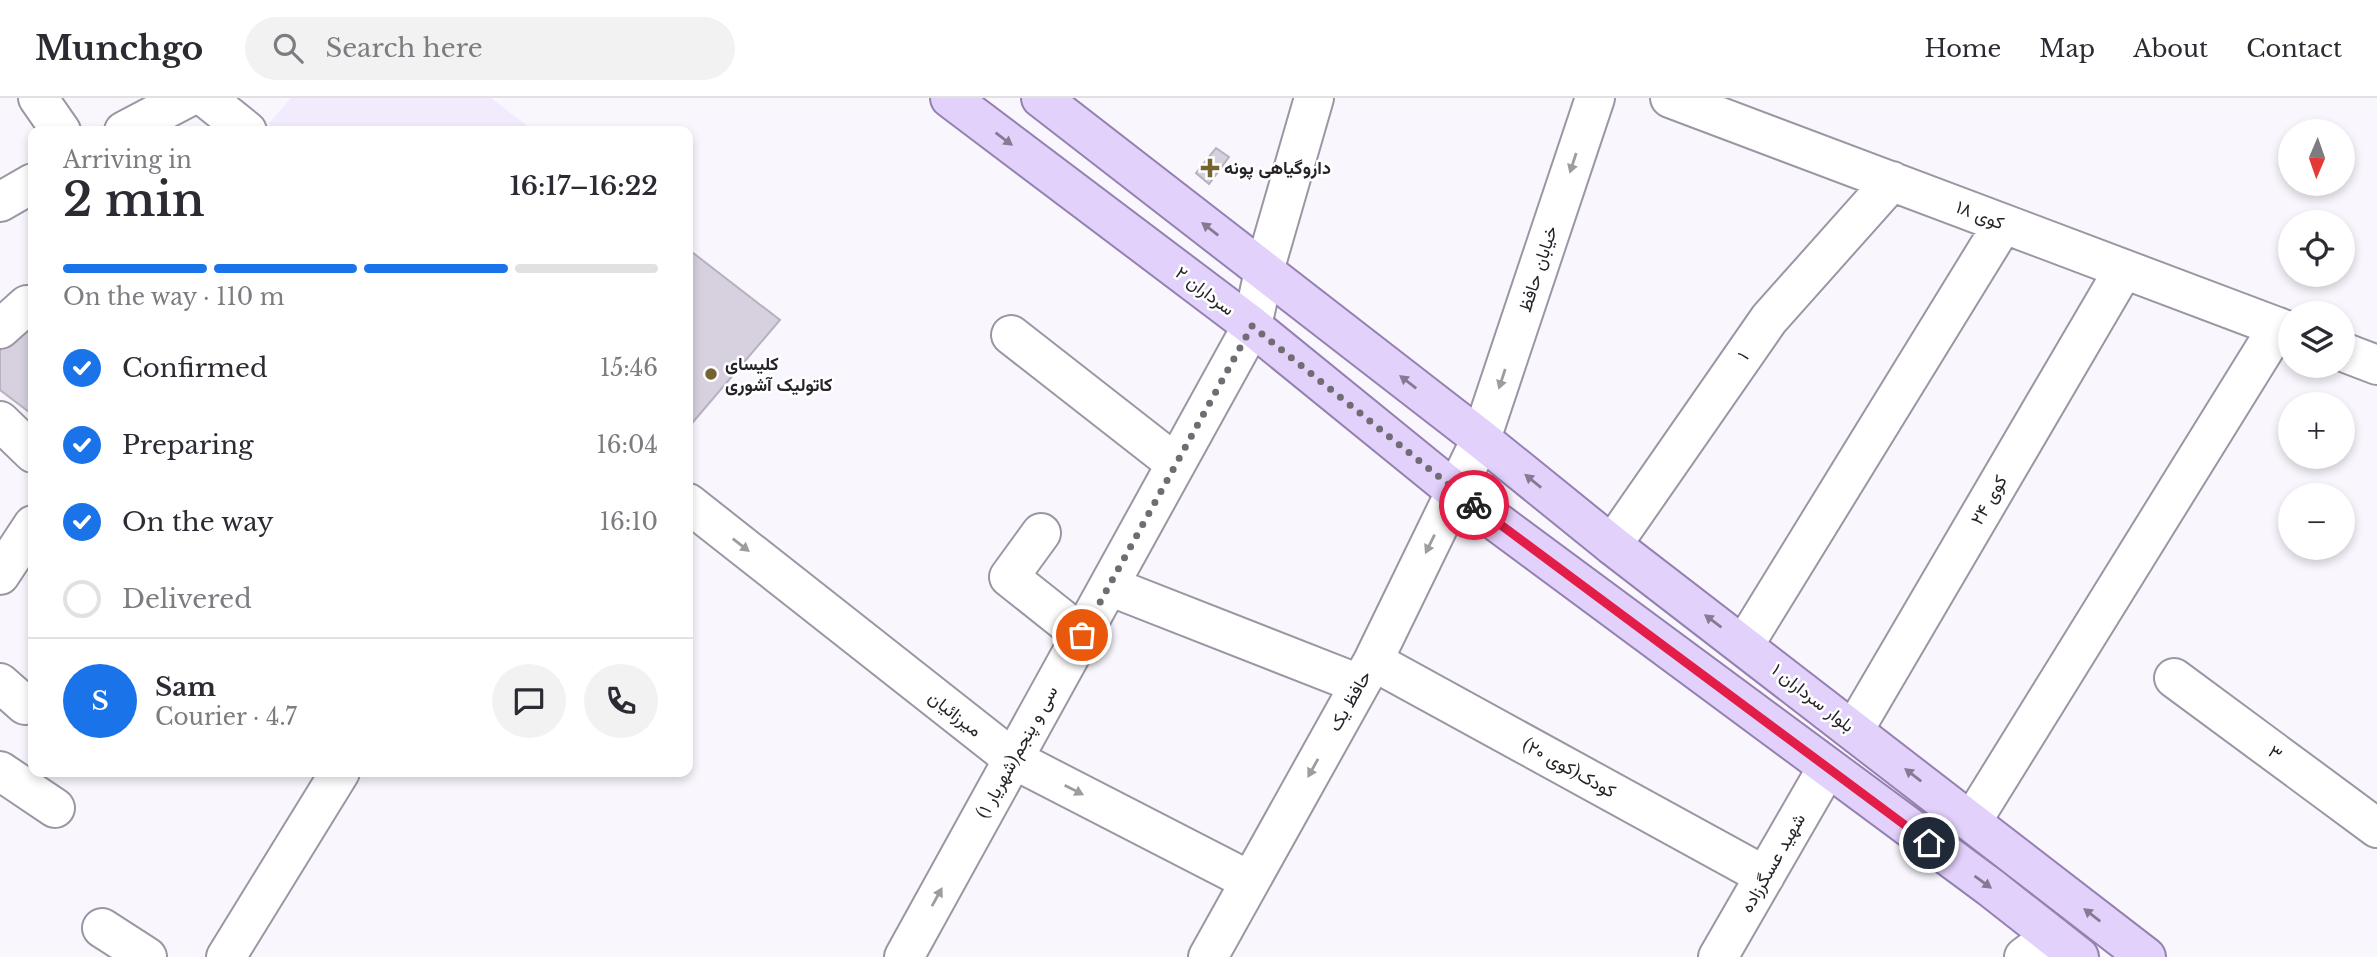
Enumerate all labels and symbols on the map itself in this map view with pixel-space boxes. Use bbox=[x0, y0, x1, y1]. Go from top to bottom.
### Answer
north arrow bbox=[2278, 119, 2356, 196]
one-way arrow bbox=[995, 132, 1013, 146]
one-way arrow bbox=[1567, 152, 1578, 173]
place label: داروگیاهی پونه bbox=[1224, 157, 1331, 180]
marker: داروگیاهی پونه bbox=[1202, 160, 1218, 176]
street label: کوی ۱۸ bbox=[1953, 196, 2007, 234]
one-way arrow bbox=[1202, 221, 1220, 236]
street label: خیابان حافظ bbox=[1514, 223, 1562, 315]
street label: سرداران ۲ bbox=[1171, 262, 1239, 320]
street label: ۱ bbox=[1732, 348, 1754, 364]
place label: کلیسای کاتولیک آشوری bbox=[725, 353, 833, 396]
marker: کلیسای کاتولیک آشوری bbox=[703, 366, 719, 382]
one-way arrow bbox=[1496, 368, 1506, 389]
one-way arrow bbox=[1399, 376, 1417, 390]
courier bbox=[1439, 470, 1509, 540]
street label: کوی ۲۴ bbox=[1966, 471, 2012, 529]
one-way arrow bbox=[1525, 474, 1543, 489]
one-way arrow bbox=[1424, 534, 1435, 554]
one-way arrow bbox=[733, 537, 750, 552]
pin bbox=[1052, 605, 1112, 665]
one-way arrow bbox=[1704, 614, 1722, 629]
street label: بلوار سرداران ۱ bbox=[1767, 659, 1859, 737]
street label: حافظ یک bbox=[1324, 667, 1376, 735]
street label: سی و پنجم(شهریار ۱) bbox=[971, 682, 1063, 823]
street label: میرزائیان bbox=[924, 686, 986, 742]
street label: کودک(کوی ۲۰) bbox=[1519, 733, 1619, 803]
street label: ۳ bbox=[2264, 741, 2286, 765]
one-way arrow bbox=[1307, 758, 1319, 777]
one-way arrow bbox=[1904, 767, 1922, 782]
one-way arrow bbox=[1064, 785, 1084, 796]
street label: شهید عسگرزاده bbox=[1736, 809, 1810, 917]
pin bbox=[1899, 813, 1959, 873]
one-way arrow bbox=[1974, 875, 1992, 889]
one-way arrow bbox=[931, 887, 943, 907]
one-way arrow bbox=[2083, 907, 2101, 922]

